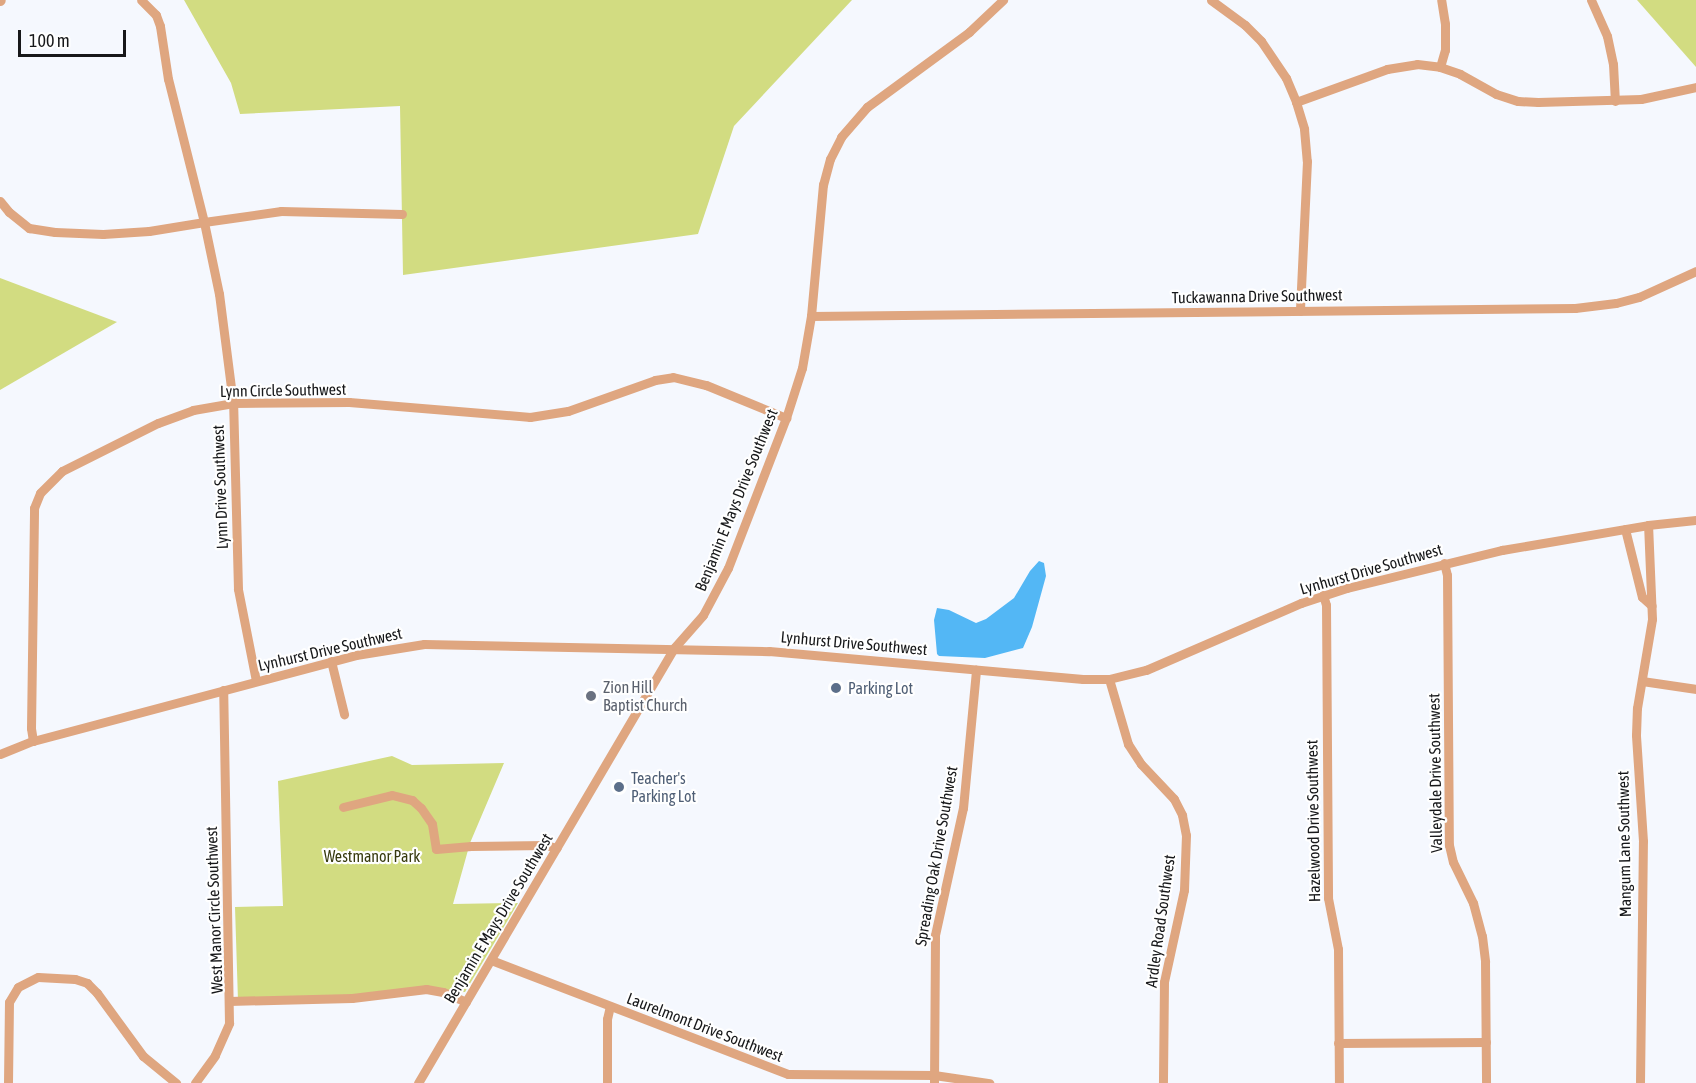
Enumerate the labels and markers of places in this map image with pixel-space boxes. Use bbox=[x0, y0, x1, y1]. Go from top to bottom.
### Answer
place label: Zion Hill Baptist Church bbox=[603, 677, 687, 715]
place label: Parking Lot bbox=[848, 678, 913, 698]
marker: Parking Lot bbox=[829, 681, 843, 695]
marker: Zion Hill Baptist Church bbox=[584, 689, 598, 703]
place label: Teacher's Parking Lot bbox=[631, 768, 696, 806]
marker: Teacher's Parking Lot bbox=[612, 780, 626, 794]

